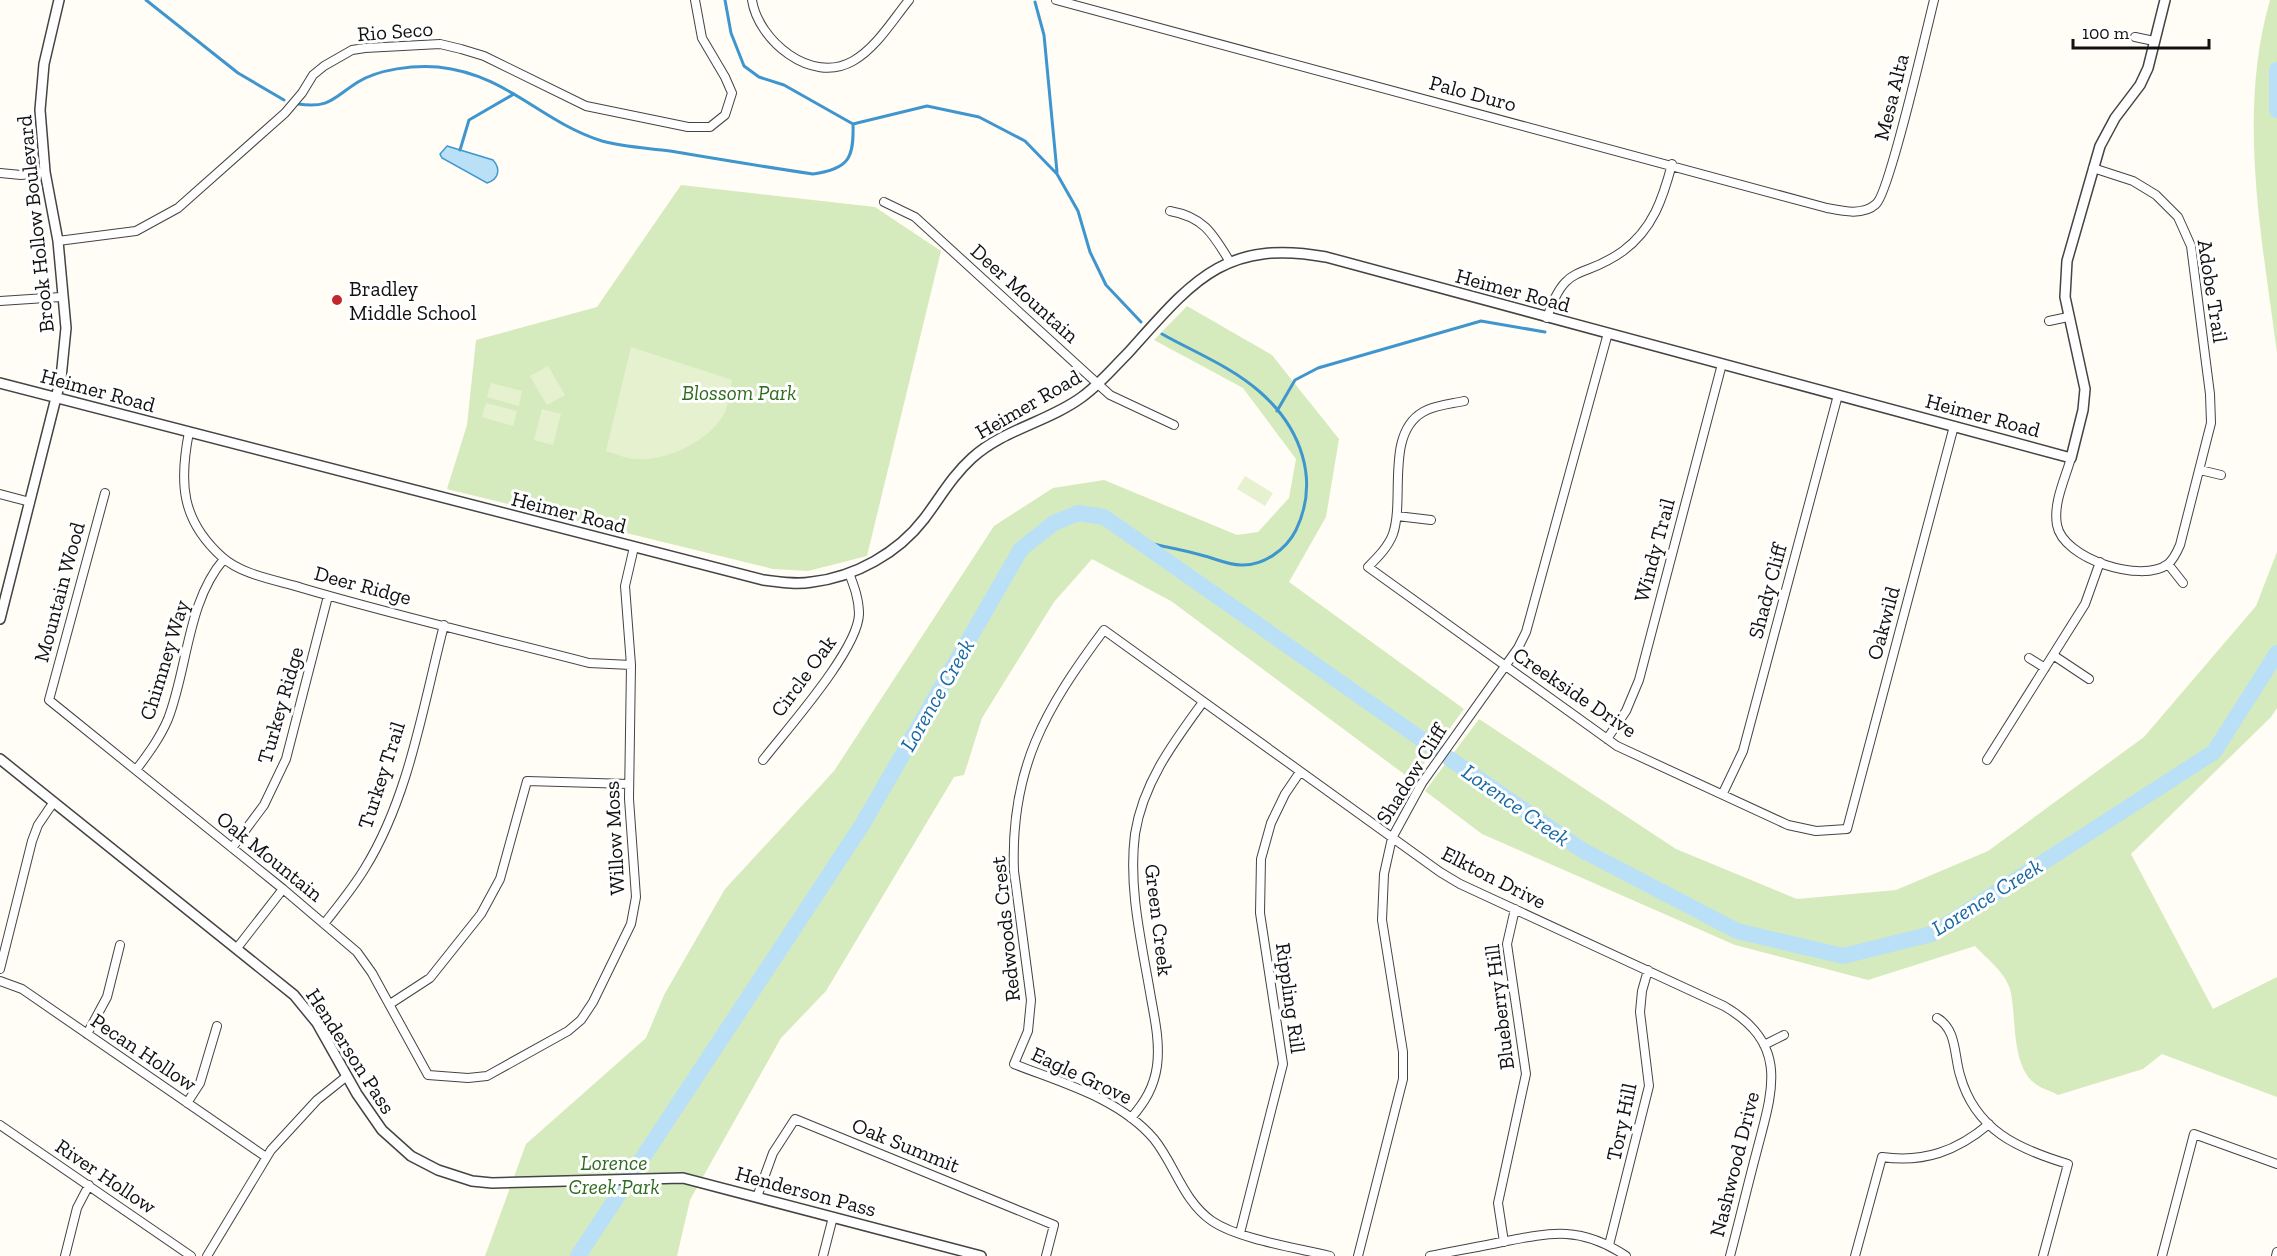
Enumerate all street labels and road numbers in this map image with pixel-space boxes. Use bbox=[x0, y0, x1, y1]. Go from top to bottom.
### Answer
street label: Rio Seco bbox=[356, 16, 434, 46]
street label: Mesa Alta bbox=[1868, 51, 1914, 143]
street label: Palo Duro bbox=[1427, 69, 1519, 117]
street label: Brook Hollow Boulevard bbox=[11, 114, 59, 334]
street label: Deer Mountain bbox=[966, 238, 1084, 348]
street label: Adobe Trail bbox=[2192, 238, 2234, 345]
street label: Heimer Road bbox=[1453, 263, 1573, 317]
street label: Heimer Road bbox=[38, 363, 158, 417]
street label: Heimer Road bbox=[971, 364, 1086, 444]
street label: Heimer Road bbox=[1923, 388, 2043, 442]
street label: Heimer Road bbox=[509, 486, 629, 538]
street label: Windy Trail bbox=[1628, 495, 1680, 605]
street label: Mountain Wood bbox=[28, 519, 90, 665]
street label: Shady Cliff bbox=[1742, 539, 1792, 641]
street label: Deer Ridge bbox=[312, 560, 414, 610]
street label: Oakwild bbox=[1861, 583, 1905, 663]
street label: Chimney Way bbox=[134, 597, 194, 723]
street label: Circle Oak bbox=[765, 630, 841, 722]
street label: Creekside Drive bbox=[1508, 641, 1642, 743]
street label: Turkey Ridge bbox=[251, 644, 309, 766]
street label: Shadow Cliff bbox=[1370, 717, 1453, 829]
street label: Turkey Trail bbox=[352, 718, 410, 832]
street label: Willow Moss bbox=[599, 780, 629, 896]
street label: Oak Mountain bbox=[212, 806, 328, 906]
street label: Elkton Drive bbox=[1438, 840, 1550, 914]
street label: Redwoods Crest bbox=[985, 855, 1025, 1003]
street label: Green Creek bbox=[1140, 862, 1178, 978]
street label: Rippling Rill bbox=[1271, 941, 1311, 1055]
street label: Blueberry Hill bbox=[1479, 942, 1519, 1071]
street label: Henderson Pass bbox=[301, 983, 401, 1119]
street label: Pecan Hollow bbox=[86, 1008, 202, 1096]
street label: Eagle Grove bbox=[1028, 1041, 1136, 1109]
street label: Tory Hill bbox=[1601, 1080, 1642, 1163]
street label: Nashwood Drive bbox=[1704, 1089, 1764, 1239]
street label: Oak Summit bbox=[848, 1112, 964, 1178]
street label: River Hollow bbox=[51, 1133, 161, 1219]
street label: Henderson Pass bbox=[733, 1160, 879, 1222]

